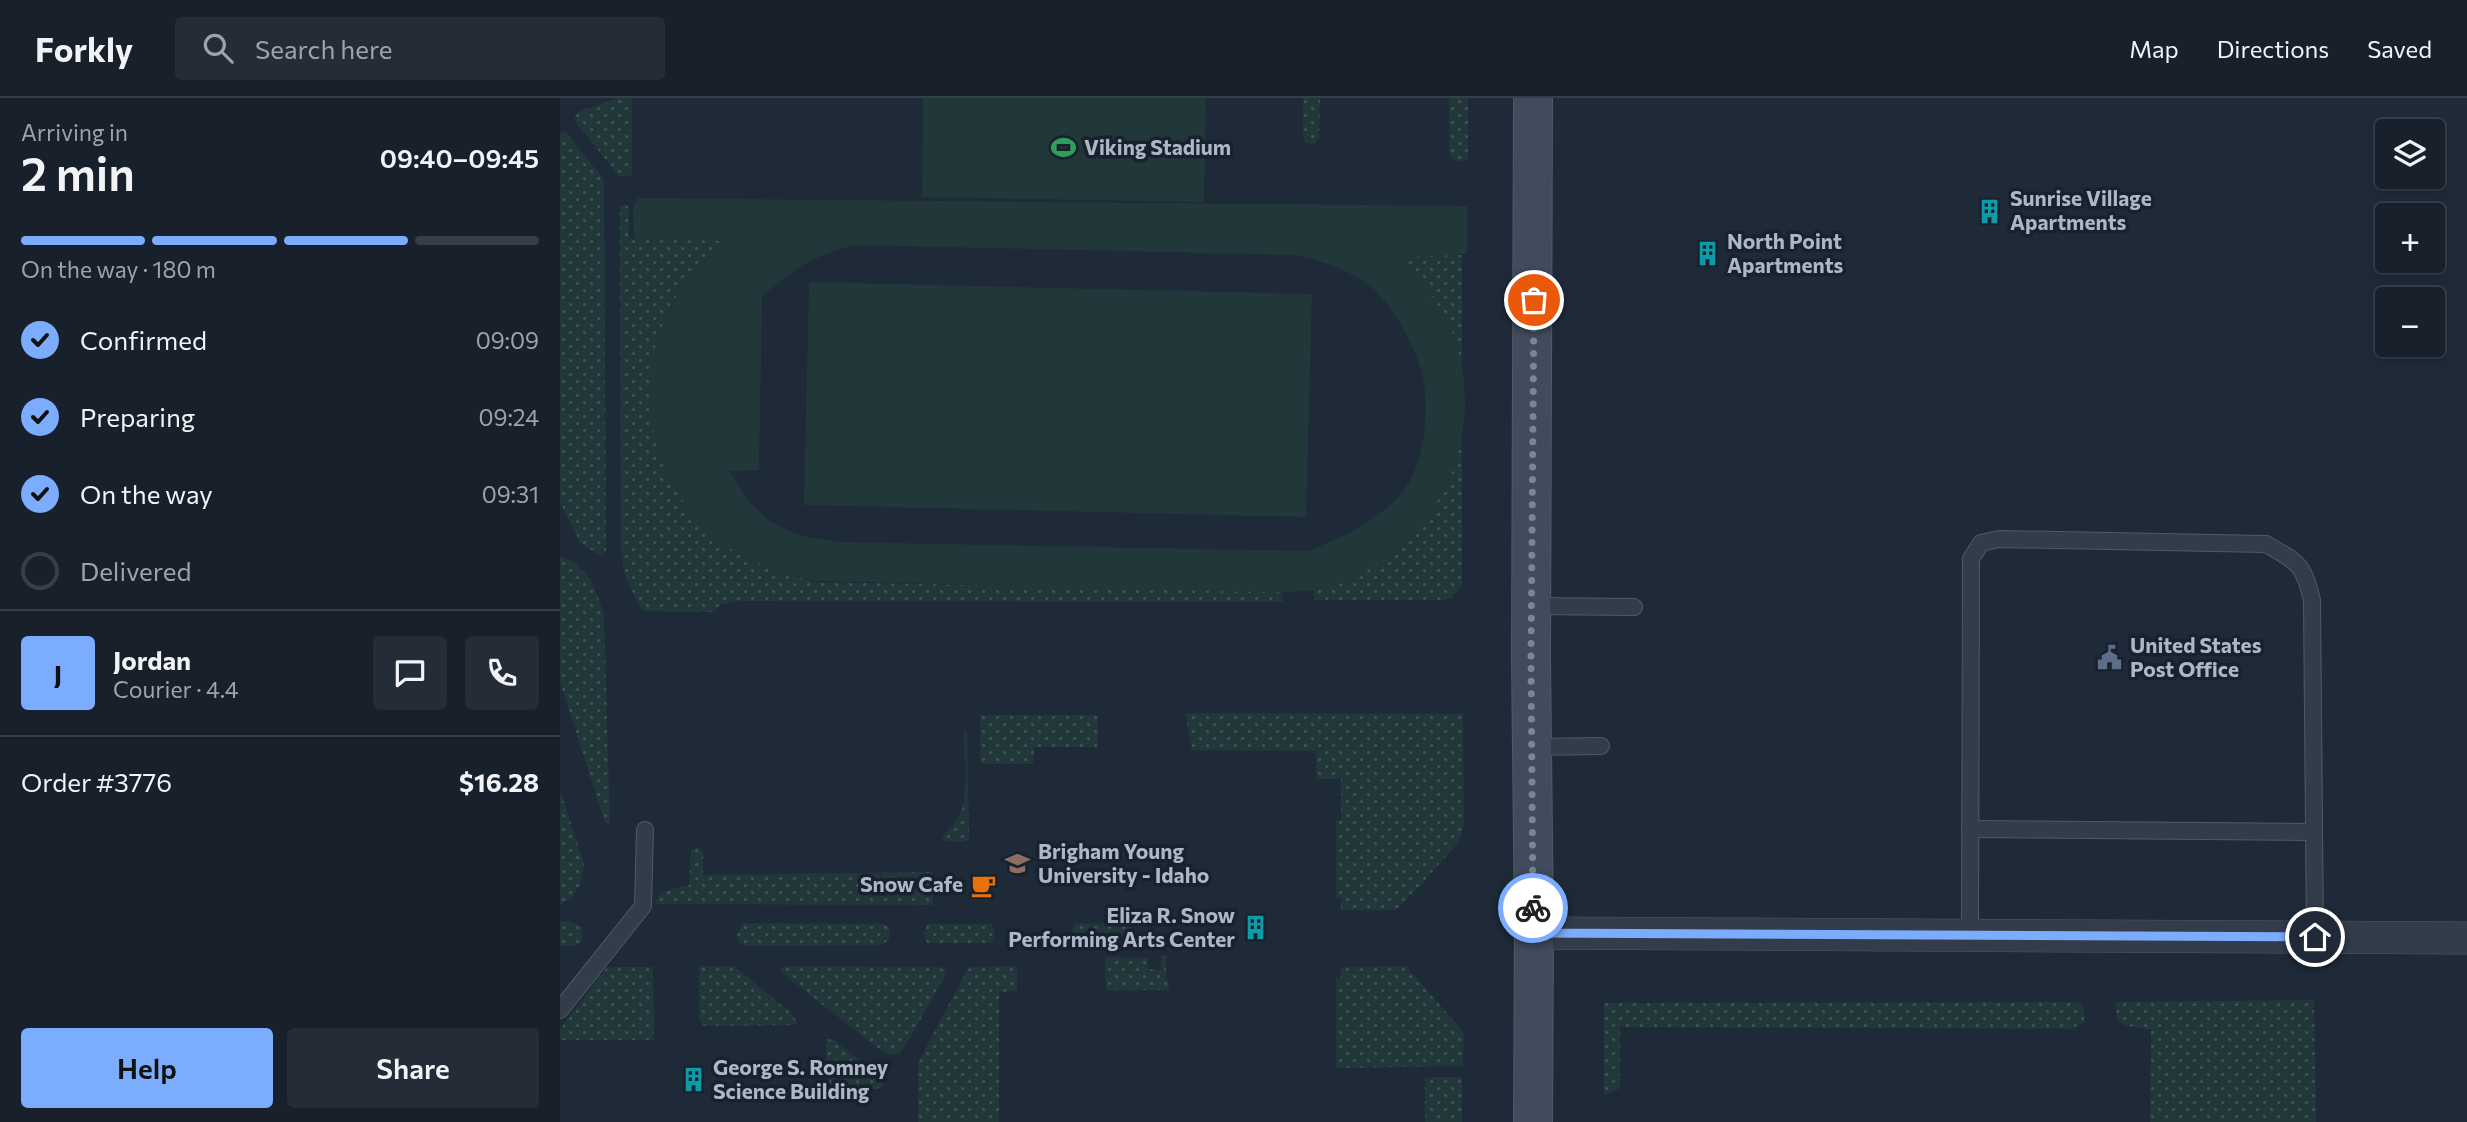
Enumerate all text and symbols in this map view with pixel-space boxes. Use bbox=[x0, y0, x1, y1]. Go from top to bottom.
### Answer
search box bbox=[175, 17, 665, 80]
text: Forkly bbox=[35, 28, 133, 69]
icon: search bbox=[199, 29, 237, 67]
text: Search here bbox=[255, 33, 393, 64]
text: Map bbox=[2129, 34, 2179, 63]
text: Directions bbox=[2217, 34, 2329, 63]
text: Saved bbox=[2367, 34, 2432, 63]
text: Arriving in bbox=[21, 118, 128, 146]
map controls bbox=[2375, 119, 2445, 357]
button: layers bbox=[2375, 119, 2445, 189]
sports icon: Viking Stadium bbox=[1050, 134, 1078, 162]
place label: Viking Stadium bbox=[1084, 134, 1231, 159]
text: 09:40–09:45 bbox=[380, 142, 539, 173]
text: 2 min bbox=[21, 144, 135, 200]
place label: Sunrise Village Apartments bbox=[2010, 185, 2152, 234]
building icon: Sunrise Village Apartments bbox=[1976, 197, 2004, 225]
button: + bbox=[2375, 203, 2445, 273]
place label: North Point Apartments bbox=[1727, 228, 1844, 277]
building icon: North Point Apartments bbox=[1693, 240, 1721, 268]
text: On the way · 180 m bbox=[21, 255, 216, 283]
pin bbox=[1504, 270, 1564, 330]
icon: bag bbox=[1515, 281, 1553, 319]
button: − bbox=[2375, 287, 2445, 357]
icon: check bbox=[21, 321, 59, 359]
text: Confirmed bbox=[80, 324, 207, 355]
text: 09:09 bbox=[476, 326, 539, 354]
icon: check bbox=[21, 398, 59, 436]
text: Preparing bbox=[80, 401, 195, 432]
text: 09:24 bbox=[478, 403, 539, 431]
icon: check bbox=[21, 475, 59, 513]
text: On the way bbox=[80, 478, 213, 509]
text: 09:31 bbox=[482, 480, 539, 508]
text: Delivered bbox=[80, 555, 191, 586]
place label: United States Post Office bbox=[2130, 632, 2262, 681]
button: chat bbox=[373, 636, 447, 710]
button: phone bbox=[465, 636, 539, 710]
text: Jordan bbox=[113, 644, 191, 675]
public building icon: United States Post Office bbox=[2096, 644, 2124, 672]
text: J bbox=[54, 658, 62, 689]
text: Courier · 4.4 bbox=[113, 675, 239, 703]
text: Order #3776 bbox=[21, 766, 172, 797]
text: $16.28 bbox=[459, 766, 539, 797]
place label: Brigham Young University - Idaho bbox=[1038, 838, 1209, 887]
school or university icon: Brigham Young University - Idaho bbox=[1004, 850, 1032, 878]
place label: Snow Cafe bbox=[860, 871, 963, 896]
cafe icon: Snow Cafe bbox=[969, 871, 997, 899]
courier bbox=[1498, 873, 1568, 943]
icon: bike bbox=[1514, 889, 1552, 927]
place label: Eliza R. Snow Performing Arts Center bbox=[1008, 902, 1236, 951]
pin bbox=[2285, 907, 2345, 967]
building icon: Eliza R. Snow Performing Arts Center bbox=[1241, 914, 1269, 942]
icon: home bbox=[2296, 918, 2334, 956]
button: Help bbox=[21, 1028, 273, 1108]
button: Share bbox=[287, 1028, 539, 1108]
place label: George S. Romney Science Building bbox=[713, 1054, 889, 1103]
building icon: George S. Romney Science Building bbox=[679, 1066, 707, 1094]

